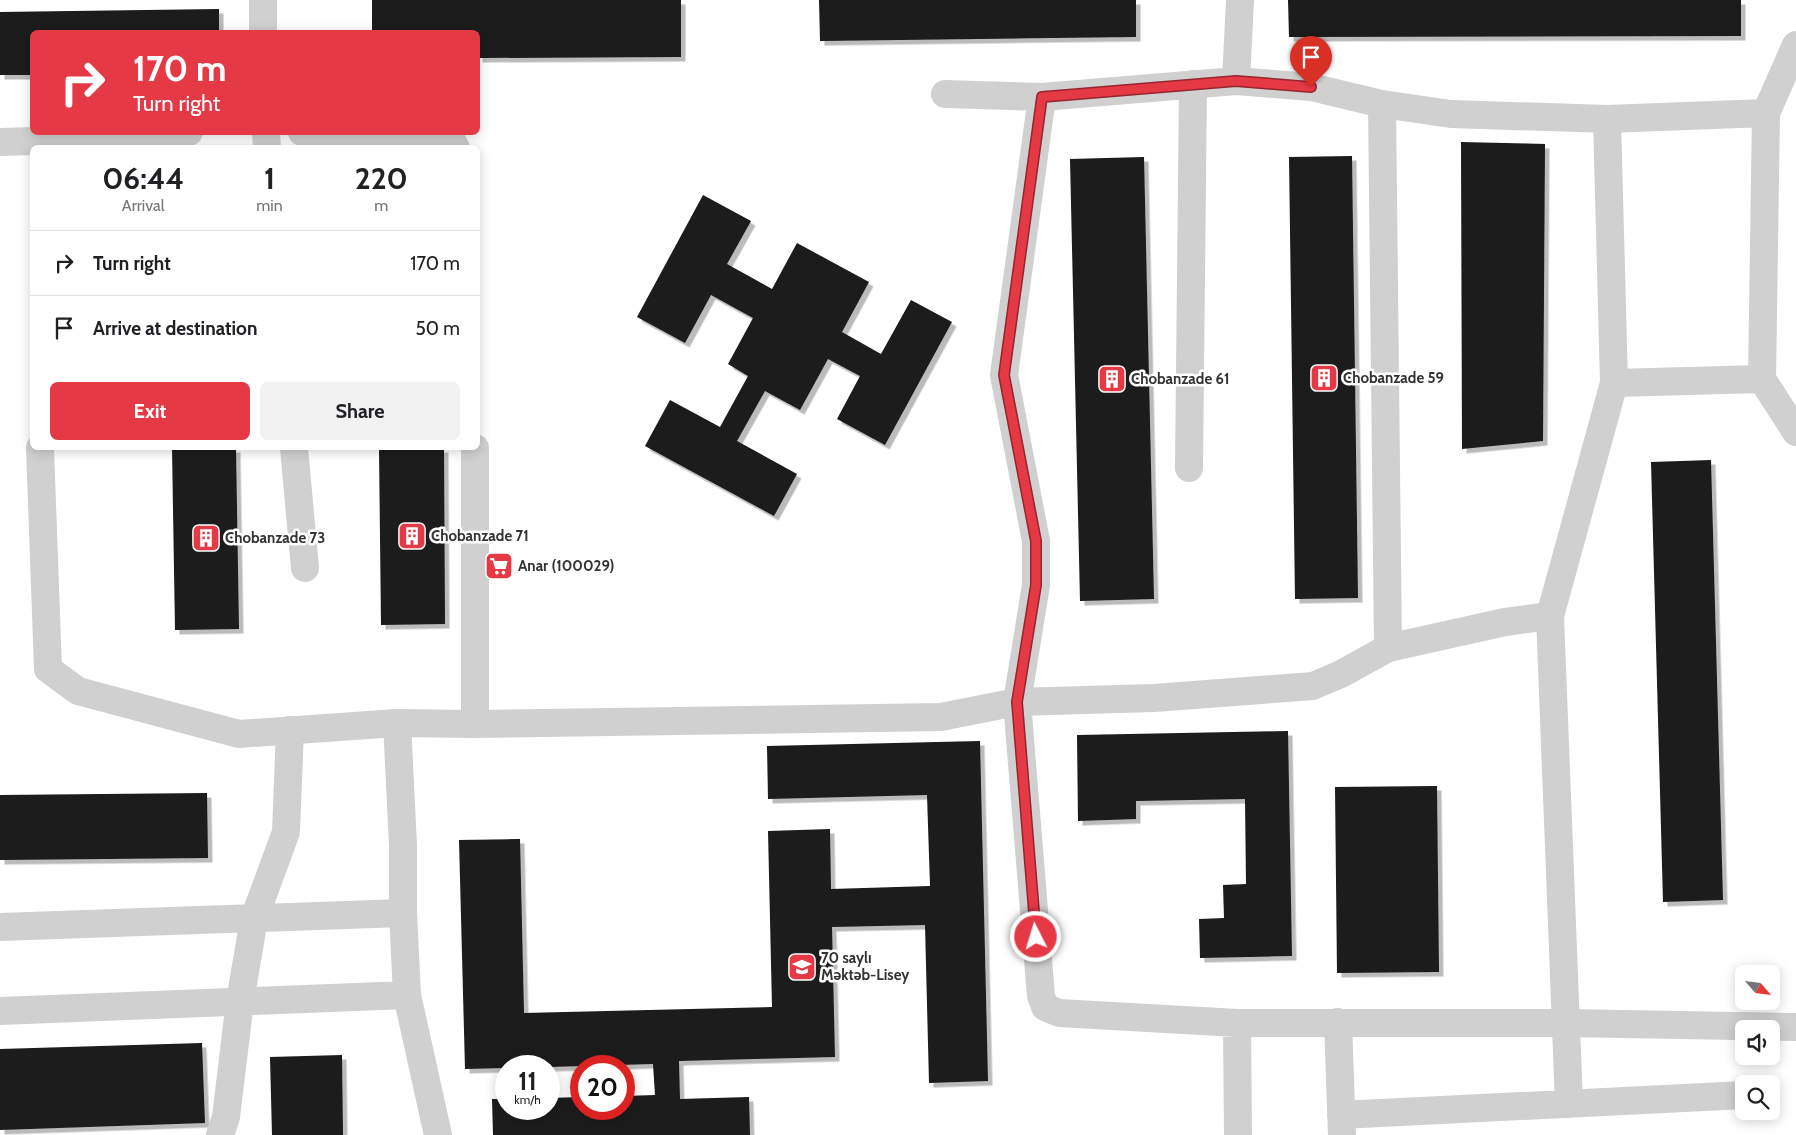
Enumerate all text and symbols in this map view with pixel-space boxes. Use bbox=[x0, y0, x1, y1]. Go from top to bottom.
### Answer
pin bbox=[1290, 36, 1332, 87]
icon: arrive bbox=[1297, 43, 1325, 71]
text: 170 m bbox=[133, 47, 226, 90]
icon: right bbox=[50, 50, 115, 115]
text: Turn right bbox=[133, 90, 220, 117]
text: 06:44 bbox=[102, 160, 184, 197]
text: 1 bbox=[264, 160, 275, 197]
text: 220 bbox=[355, 160, 408, 197]
text: Arrival bbox=[122, 196, 164, 215]
text: min bbox=[256, 196, 283, 215]
text: m bbox=[374, 196, 388, 215]
icon: right bbox=[50, 249, 78, 277]
text: Turn right bbox=[93, 252, 171, 275]
text: 170 m bbox=[410, 252, 460, 275]
icon: arrive bbox=[50, 314, 78, 342]
text: Arrive at destination bbox=[93, 317, 257, 340]
text: 50 m bbox=[416, 317, 460, 340]
building icon: Chobanzade 59 bbox=[1309, 363, 1339, 393]
building icon: Chobanzade 61 bbox=[1097, 364, 1127, 394]
place label: Chobanzade 59 bbox=[1343, 369, 1444, 387]
place label: Chobanzade 61 bbox=[1131, 370, 1229, 388]
button: Exit bbox=[50, 382, 250, 440]
button: Share bbox=[260, 382, 460, 440]
building icon: Chobanzade 71 bbox=[397, 521, 427, 551]
building icon: Chobanzade 73 bbox=[191, 523, 221, 553]
place label: Chobanzade 71 bbox=[431, 527, 529, 545]
place label: Chobanzade 73 bbox=[225, 529, 325, 547]
supermarket icon: Anar (100029) bbox=[484, 551, 514, 581]
place label: Anar (100029) bbox=[518, 557, 615, 575]
position arrow bbox=[1009, 910, 1061, 962]
place label: 70 saylı Məktəb-Lisey bbox=[821, 949, 910, 984]
school or university icon: 70 saylı Məktəb-Lisey bbox=[787, 952, 817, 982]
north arrow bbox=[1735, 965, 1780, 1010]
map controls bbox=[1735, 965, 1780, 1120]
button: sound bbox=[1735, 1020, 1780, 1065]
speed limit sign: 20 bbox=[570, 1055, 635, 1120]
text: 11 bbox=[518, 1066, 537, 1096]
button: search bbox=[1735, 1075, 1780, 1120]
text: km/h bbox=[514, 1092, 541, 1107]

